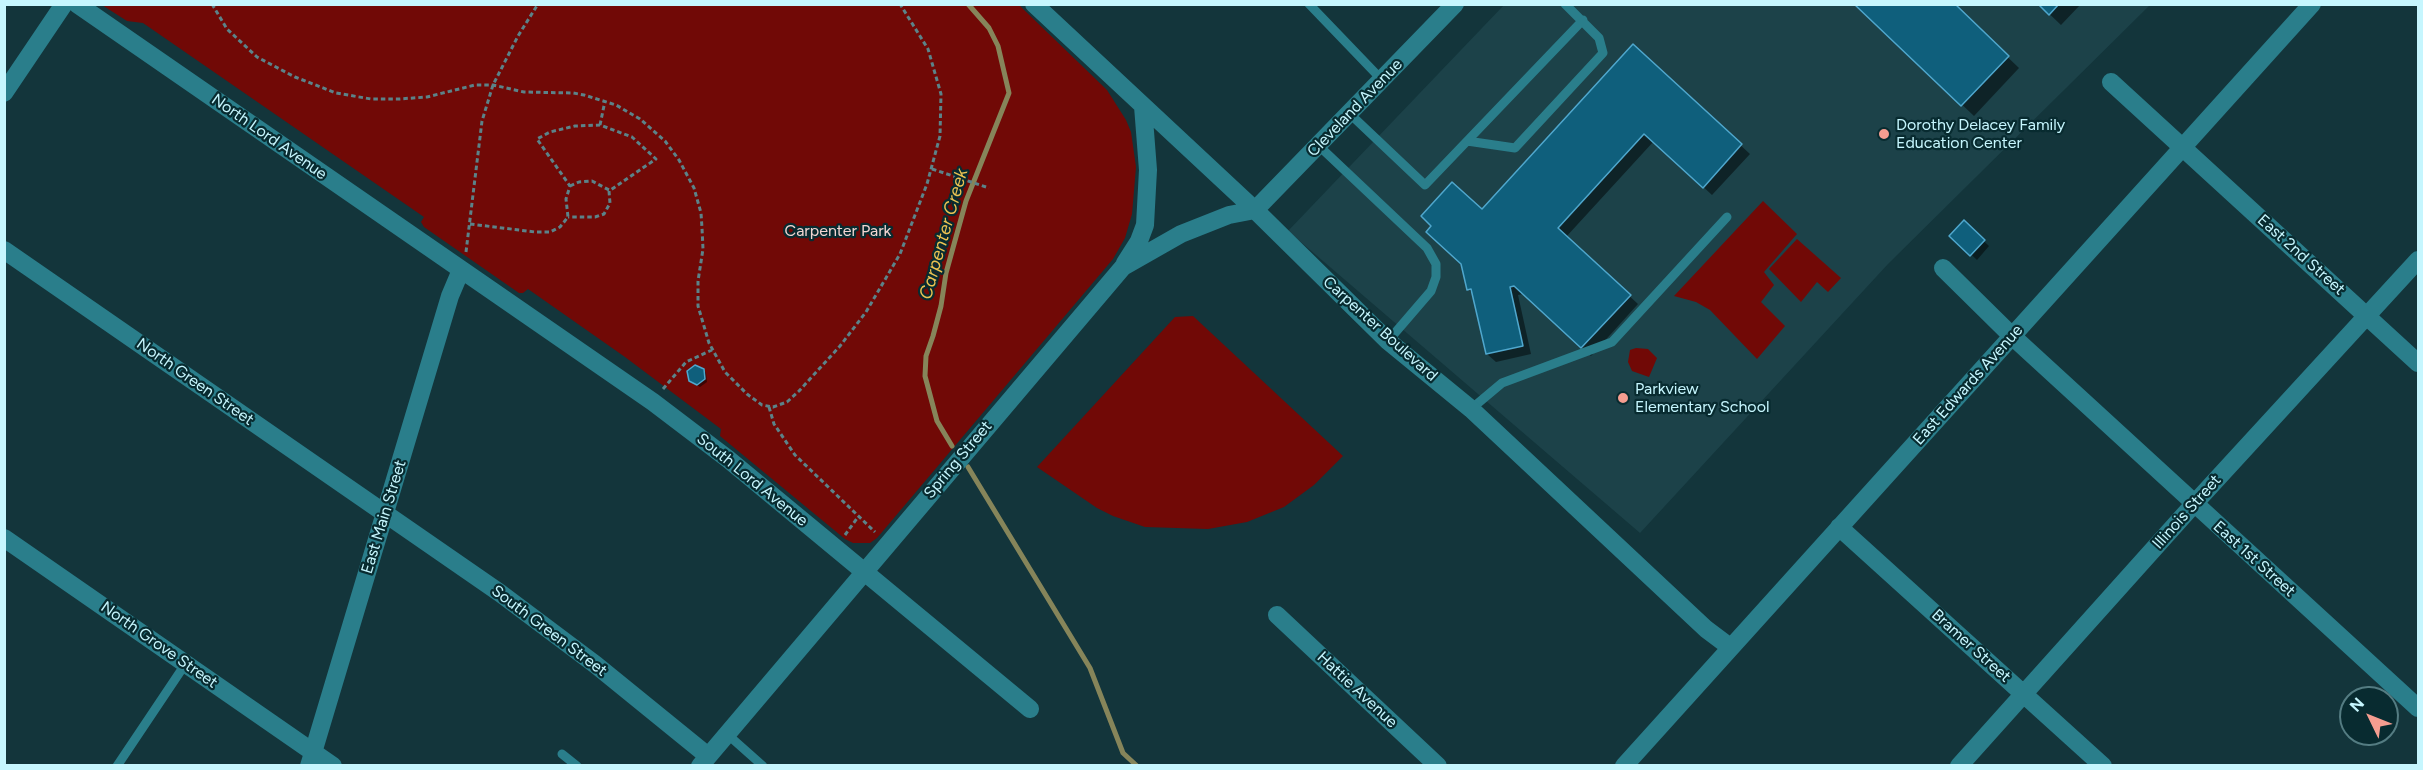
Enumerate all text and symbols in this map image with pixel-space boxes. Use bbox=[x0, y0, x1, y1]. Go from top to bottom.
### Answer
street label: Cleveland Avenue bbox=[1303, 55, 1407, 161]
street label: North Lord Avenue bbox=[208, 90, 330, 184]
place label: Dorothy Delacey Family Education Center bbox=[1896, 115, 2065, 153]
marker: Dorothy Delacey Family Education Center bbox=[1877, 127, 1891, 141]
water label: Carpenter Creek bbox=[915, 166, 973, 302]
street label: East 2nd Street bbox=[2253, 211, 2349, 299]
park label: Carpenter Park bbox=[785, 221, 891, 241]
street label: Carpenter Boulevard bbox=[1319, 273, 1441, 385]
street label: East Edwards Avenue bbox=[1909, 321, 2027, 449]
street label: North Green Street bbox=[133, 334, 257, 430]
place label: Parkview Elementary School bbox=[1635, 379, 1769, 417]
marker: Parkview Elementary School bbox=[1616, 391, 1630, 405]
street label: Spring Street bbox=[920, 417, 996, 503]
street label: South Lord Avenue bbox=[693, 429, 811, 531]
street label: East Main Street bbox=[358, 458, 410, 576]
street label: Illinois Street bbox=[2149, 471, 2225, 553]
street label: East 1st Street bbox=[2209, 517, 2299, 601]
street label: South Green Street bbox=[487, 581, 611, 681]
street label: North Grove Street bbox=[97, 597, 221, 693]
street label: Bramer Street bbox=[1927, 605, 2015, 687]
street label: Hattie Avenue bbox=[1313, 648, 1401, 732]
north arrow bbox=[2339, 686, 2399, 746]
text: N bbox=[2346, 694, 2368, 716]

